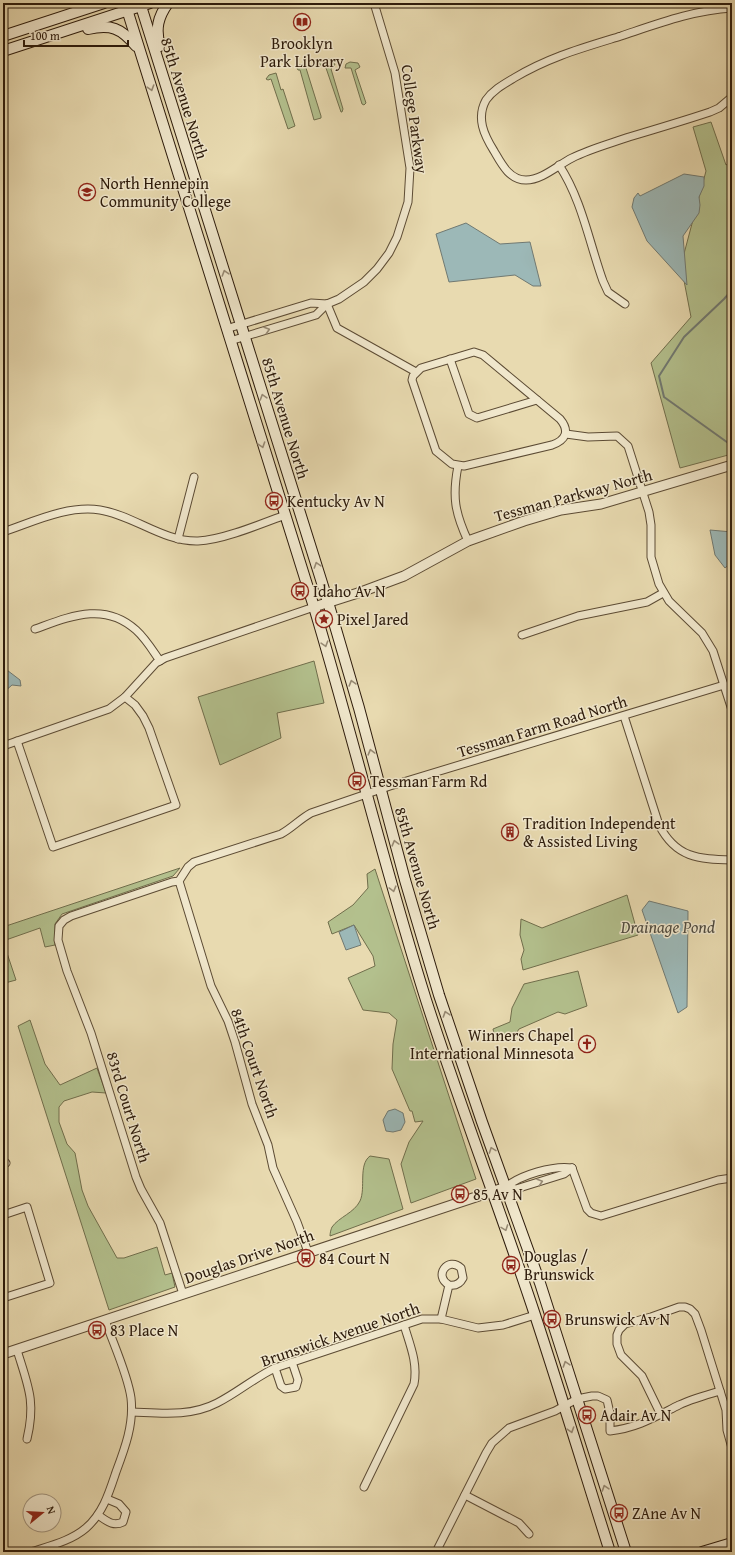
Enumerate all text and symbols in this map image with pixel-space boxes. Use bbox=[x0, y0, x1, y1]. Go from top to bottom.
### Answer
library icon: Brooklyn Park Library bbox=[292, 12, 312, 32]
scale bar bbox=[24, 22, 128, 48]
text: 100 m bbox=[30, 27, 60, 44]
place label: Brooklyn Park Library bbox=[260, 31, 344, 73]
street label: 85th Avenue North bbox=[155, 34, 215, 162]
street label: College Parkway bbox=[395, 63, 435, 175]
one-way arrow bbox=[147, 85, 155, 92]
place label: North Hennepin Community College bbox=[100, 171, 231, 213]
school or university icon: North Hennepin Community College bbox=[77, 182, 97, 202]
one-way arrow bbox=[221, 270, 229, 277]
one-way arrow bbox=[264, 326, 271, 335]
street label: 85th Avenue North bbox=[256, 354, 316, 482]
one-way arrow bbox=[259, 394, 268, 401]
one-way arrow bbox=[258, 441, 266, 448]
street label: Tessman Parkway North bbox=[491, 462, 655, 528]
place label: Kentucky Av N bbox=[287, 489, 385, 513]
bus stop icon: Kentucky Av N bbox=[264, 491, 284, 511]
one-way arrow bbox=[313, 562, 321, 569]
place label: Idaho Av N bbox=[313, 579, 386, 603]
bus stop icon: Idaho Av N bbox=[290, 581, 310, 601]
place label: Pixel Jared bbox=[337, 607, 409, 631]
place icon: Pixel Jared bbox=[314, 609, 334, 629]
one-way arrow bbox=[320, 641, 329, 648]
one-way arrow bbox=[348, 679, 357, 686]
street label: Tessman Farm Road North bbox=[454, 689, 630, 763]
one-way arrow bbox=[367, 749, 376, 756]
place label: Tessman Farm Rd bbox=[370, 769, 488, 793]
bus stop icon: Tessman Farm Rd bbox=[347, 771, 367, 791]
street label: 85th Avenue North bbox=[389, 804, 447, 932]
place label: Tradition Independent & Assisted Living bbox=[523, 811, 676, 853]
building icon: Tradition Independent & Assisted Living bbox=[500, 822, 520, 842]
one-way arrow bbox=[391, 839, 400, 846]
one-way arrow bbox=[388, 885, 397, 892]
water label: Drainage Pond bbox=[620, 914, 715, 939]
street label: 84th Court North bbox=[225, 1005, 285, 1121]
one-way arrow bbox=[442, 1010, 450, 1017]
place label: Winners Chapel International Minnesota bbox=[410, 1023, 575, 1065]
church icon: Winners Chapel International Minnesota bbox=[577, 1034, 597, 1054]
street label: 83rd Court North bbox=[101, 1048, 157, 1166]
one-way arrow bbox=[489, 1147, 497, 1154]
one-way arrow bbox=[536, 1178, 543, 1187]
place label: 85 Av N bbox=[473, 1182, 523, 1206]
bus stop icon: 85 Av N bbox=[450, 1184, 470, 1204]
street label: Douglas Drive North bbox=[181, 1223, 317, 1289]
one-way arrow bbox=[500, 1224, 508, 1231]
place label: Douglas / Brunswick bbox=[524, 1244, 595, 1286]
place label: 84 Court N bbox=[319, 1246, 390, 1270]
bus stop icon: 84 Court N bbox=[296, 1248, 316, 1268]
bus stop icon: Douglas / Brunswick bbox=[501, 1255, 521, 1275]
street label: Brunswick Avenue North bbox=[257, 1296, 423, 1372]
place label: Brunswick Av N bbox=[565, 1307, 670, 1331]
bus stop icon: Brunswick Av N bbox=[542, 1309, 562, 1329]
place label: 83 Place N bbox=[110, 1318, 179, 1342]
bus stop icon: 83 Place N bbox=[87, 1320, 107, 1340]
one-way arrow bbox=[562, 1361, 571, 1368]
place label: Adair Av N bbox=[600, 1403, 672, 1427]
bus stop icon: Adair Av N bbox=[577, 1405, 597, 1425]
one-way arrow bbox=[566, 1426, 575, 1433]
one-way arrow bbox=[601, 1485, 610, 1492]
north arrow bbox=[22, 1493, 62, 1533]
place label: ZAne Av N bbox=[632, 1501, 702, 1525]
bus stop icon: ZAne Av N bbox=[609, 1503, 629, 1523]
text: N bbox=[43, 1504, 60, 1516]

